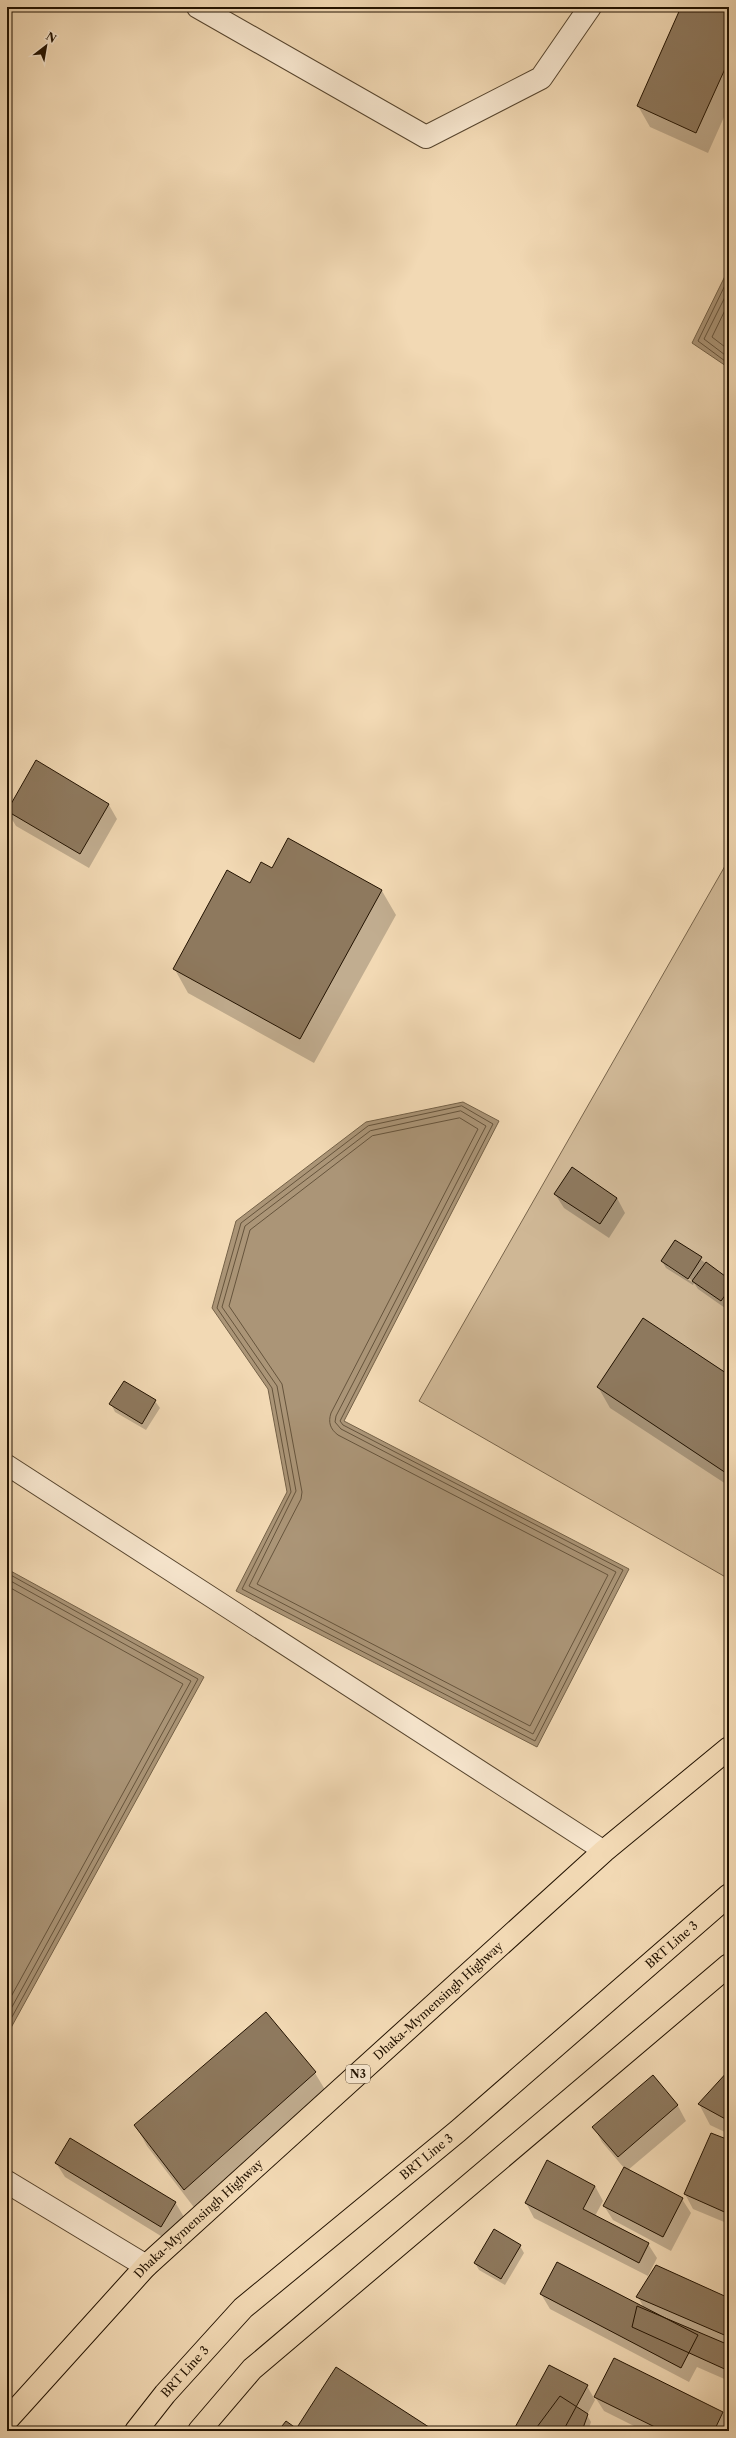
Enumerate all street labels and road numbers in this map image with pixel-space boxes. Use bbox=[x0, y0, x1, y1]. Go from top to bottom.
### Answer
street label: BRT Line 3 bbox=[642, 1918, 701, 1971]
street label: Dhaka-Mymensingh Highway bbox=[370, 1938, 506, 2063]
road number: N3 bbox=[346, 2065, 370, 2083]
street label: BRT Line 3 bbox=[397, 2130, 456, 2183]
street label: Dhaka-Mymensingh Highway bbox=[131, 2156, 266, 2281]
street label: BRT Line 3 bbox=[158, 2343, 212, 2400]

